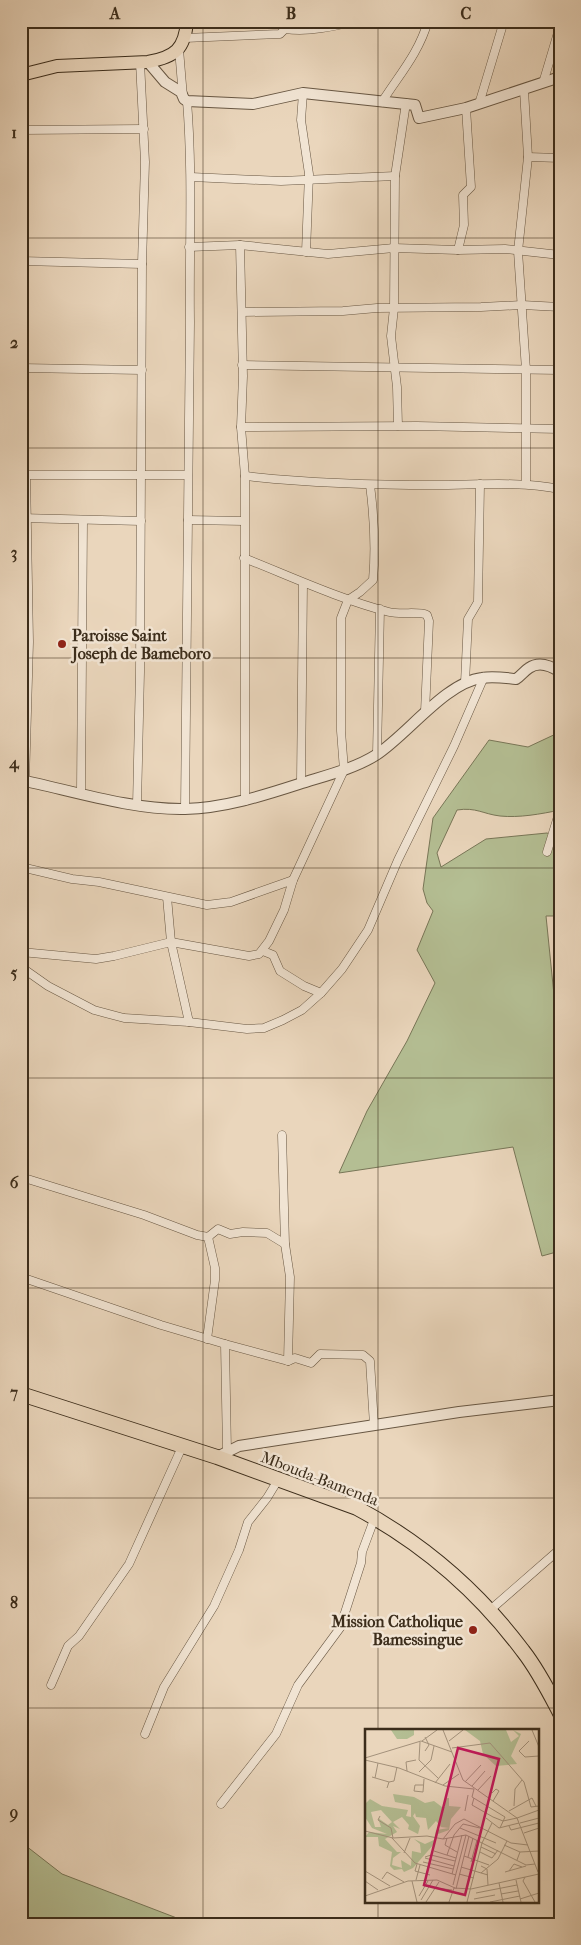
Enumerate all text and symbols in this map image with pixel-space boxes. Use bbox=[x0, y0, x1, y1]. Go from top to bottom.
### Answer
text: A bbox=[109, 4, 121, 23]
text: B bbox=[286, 4, 296, 23]
text: C bbox=[461, 4, 472, 23]
text: 1 bbox=[11, 123, 17, 142]
text: 2 bbox=[10, 333, 18, 352]
text: 3 bbox=[11, 543, 17, 563]
place label: Paroisse Saint Joseph de Bameboro bbox=[70, 626, 211, 664]
marker: Paroisse Saint Joseph de Bameboro bbox=[56, 638, 68, 650]
text: 4 bbox=[8, 753, 20, 773]
text: 5 bbox=[11, 963, 18, 982]
text: 6 bbox=[10, 1173, 19, 1192]
text: 7 bbox=[9, 1383, 18, 1402]
street label: Mbouda-Bamenda bbox=[258, 1447, 382, 1510]
text: 8 bbox=[10, 1593, 18, 1612]
place label: Mission Catholique Bamessingue bbox=[330, 1612, 463, 1650]
marker: Mission Catholique Bamessingue bbox=[467, 1624, 479, 1636]
inset map bbox=[365, 1729, 538, 1902]
text: 9 bbox=[9, 1803, 18, 1823]

